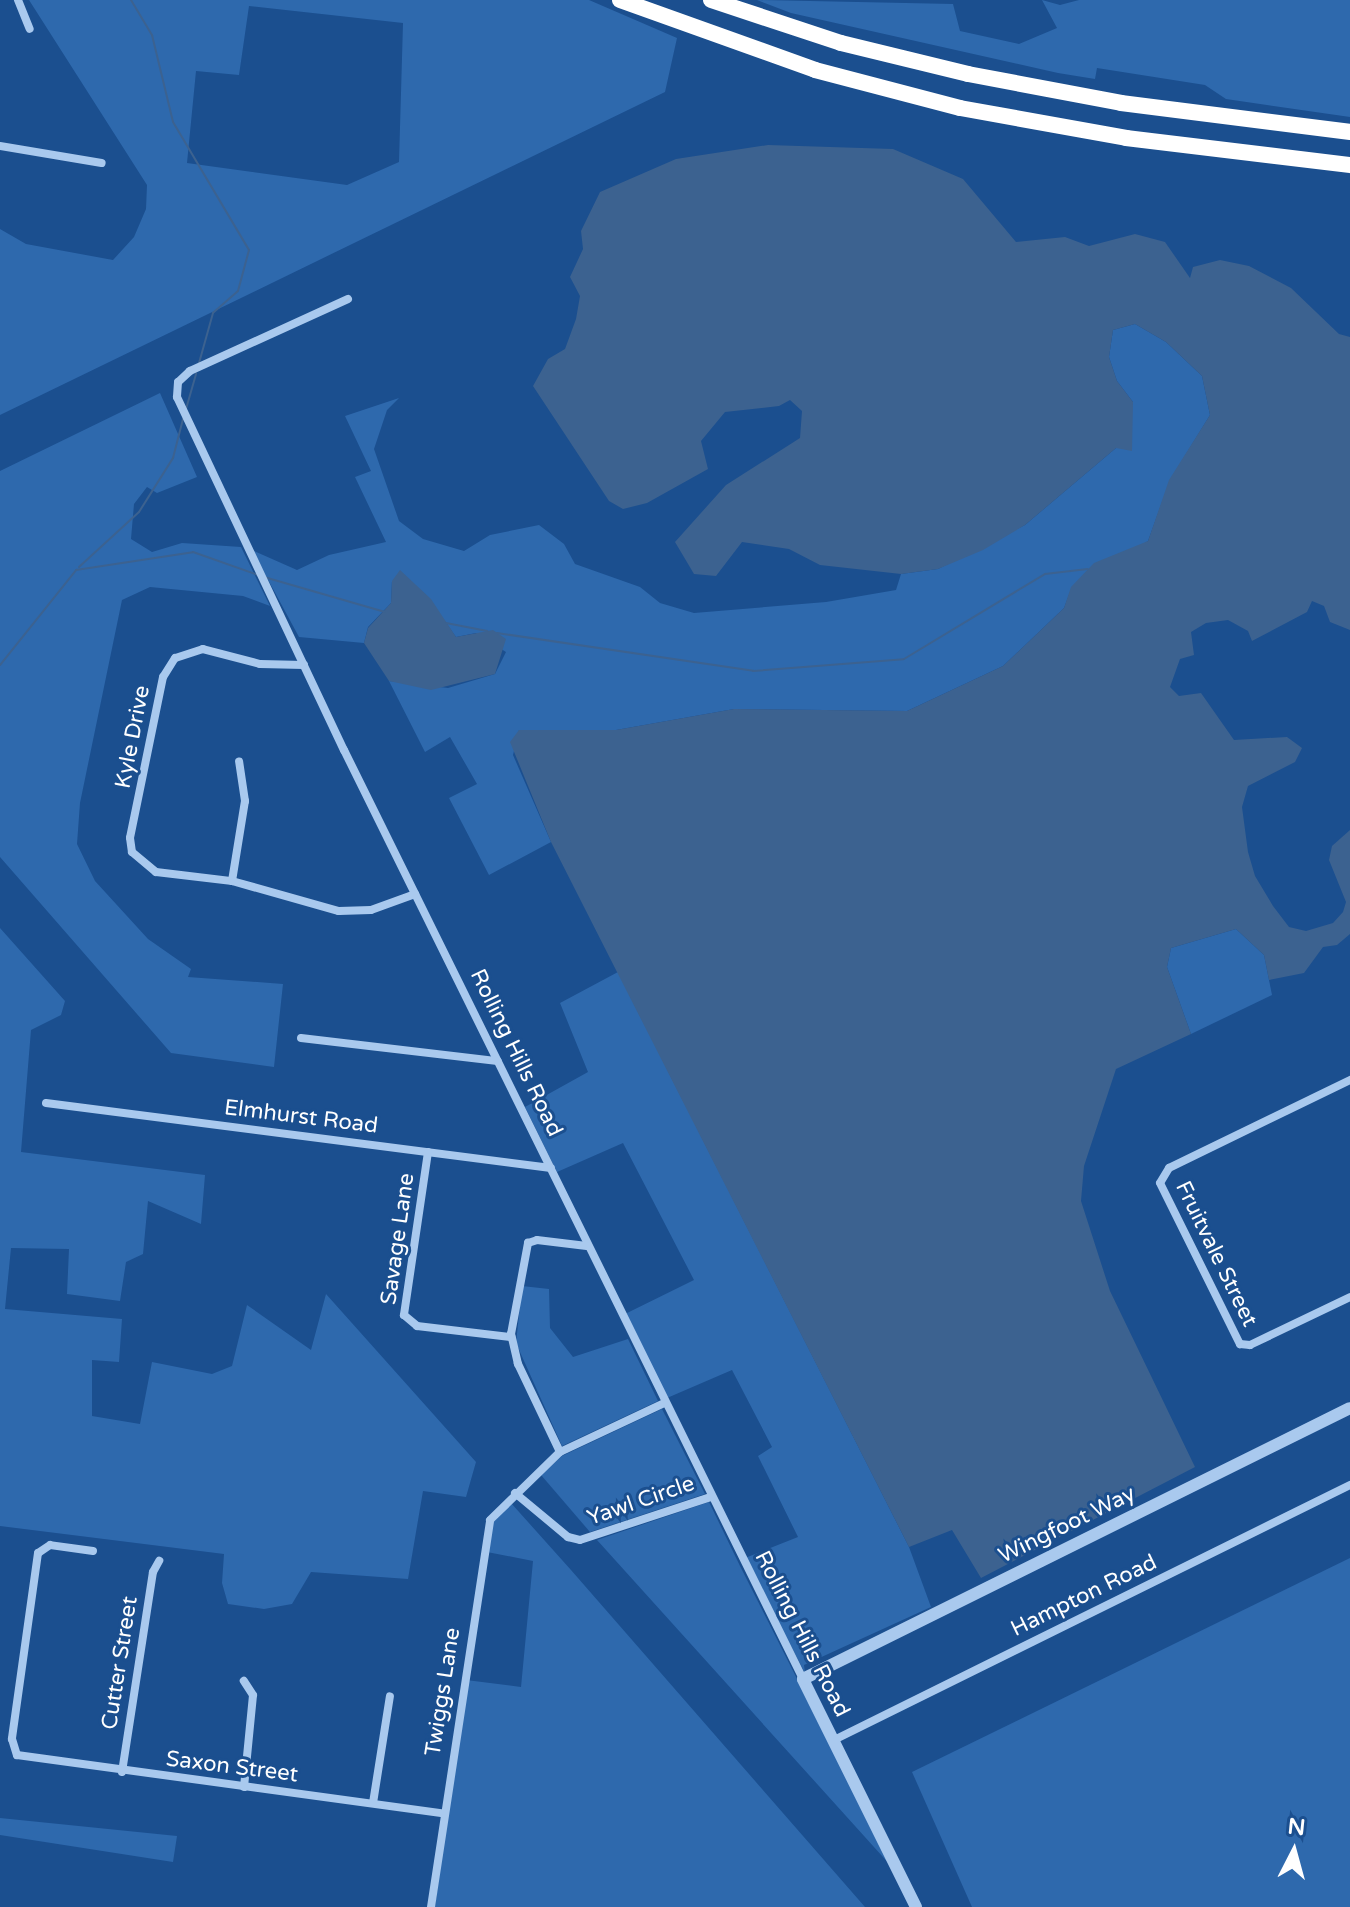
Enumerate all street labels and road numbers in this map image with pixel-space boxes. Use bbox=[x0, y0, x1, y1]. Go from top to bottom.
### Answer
street label: Kyle Drive bbox=[110, 683, 156, 791]
street label: Rolling Hills Road bbox=[464, 965, 568, 1141]
street label: Elmhurst Road bbox=[223, 1094, 379, 1140]
street label: Savage Lane bbox=[376, 1172, 420, 1306]
street label: Fruitvale Street bbox=[1169, 1177, 1263, 1331]
street label: Yawl Circle bbox=[584, 1470, 698, 1532]
street label: Wingfoot Way bbox=[994, 1481, 1140, 1569]
street label: Rolling Hills Road bbox=[749, 1547, 855, 1721]
street label: Hampton Road bbox=[1007, 1549, 1161, 1643]
street label: Cutter Street bbox=[96, 1594, 144, 1732]
street label: Twiggs Lane bbox=[420, 1626, 466, 1758]
street label: Saxon Street bbox=[164, 1746, 300, 1788]

